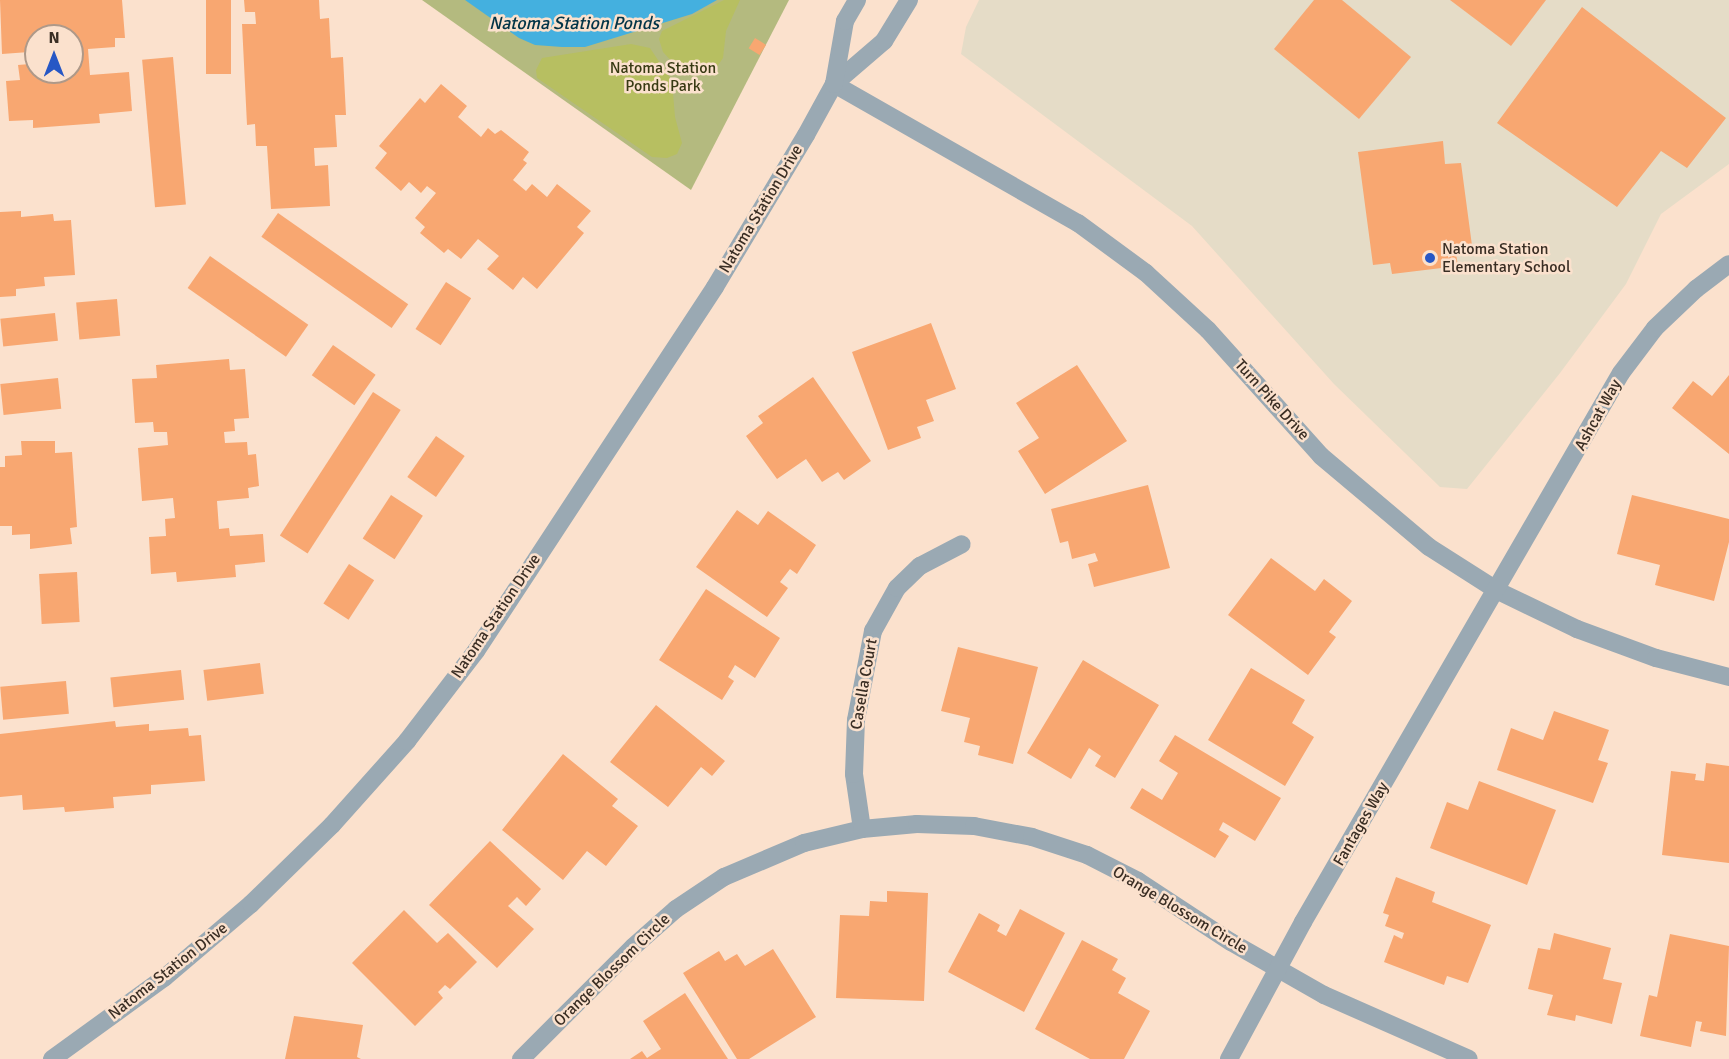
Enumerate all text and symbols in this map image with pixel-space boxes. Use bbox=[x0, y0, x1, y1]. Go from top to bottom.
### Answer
water label: Natoma Station Ponds bbox=[489, 12, 659, 34]
north arrow bbox=[24, 24, 84, 84]
text: N bbox=[48, 28, 60, 48]
park label: Natoma Station Ponds Park bbox=[610, 58, 716, 96]
street label: Natoma Station Drive bbox=[715, 142, 807, 276]
place label: Natoma Station Elementary School bbox=[1442, 239, 1571, 277]
marker: Natoma Station Elementary School bbox=[1423, 251, 1437, 265]
street label: Turn Pike Drive bbox=[1231, 356, 1313, 444]
street label: Ashcat Way bbox=[1571, 376, 1625, 454]
street label: Natoma Station Drive bbox=[447, 550, 545, 682]
street label: Casella Court bbox=[847, 637, 881, 731]
street label: Fantages Way bbox=[1329, 779, 1393, 869]
street label: Orange Blossom Circle bbox=[1109, 862, 1251, 958]
street label: Orange Blossom Circle bbox=[550, 910, 674, 1030]
street label: Natoma Station Drive bbox=[105, 919, 231, 1023]

